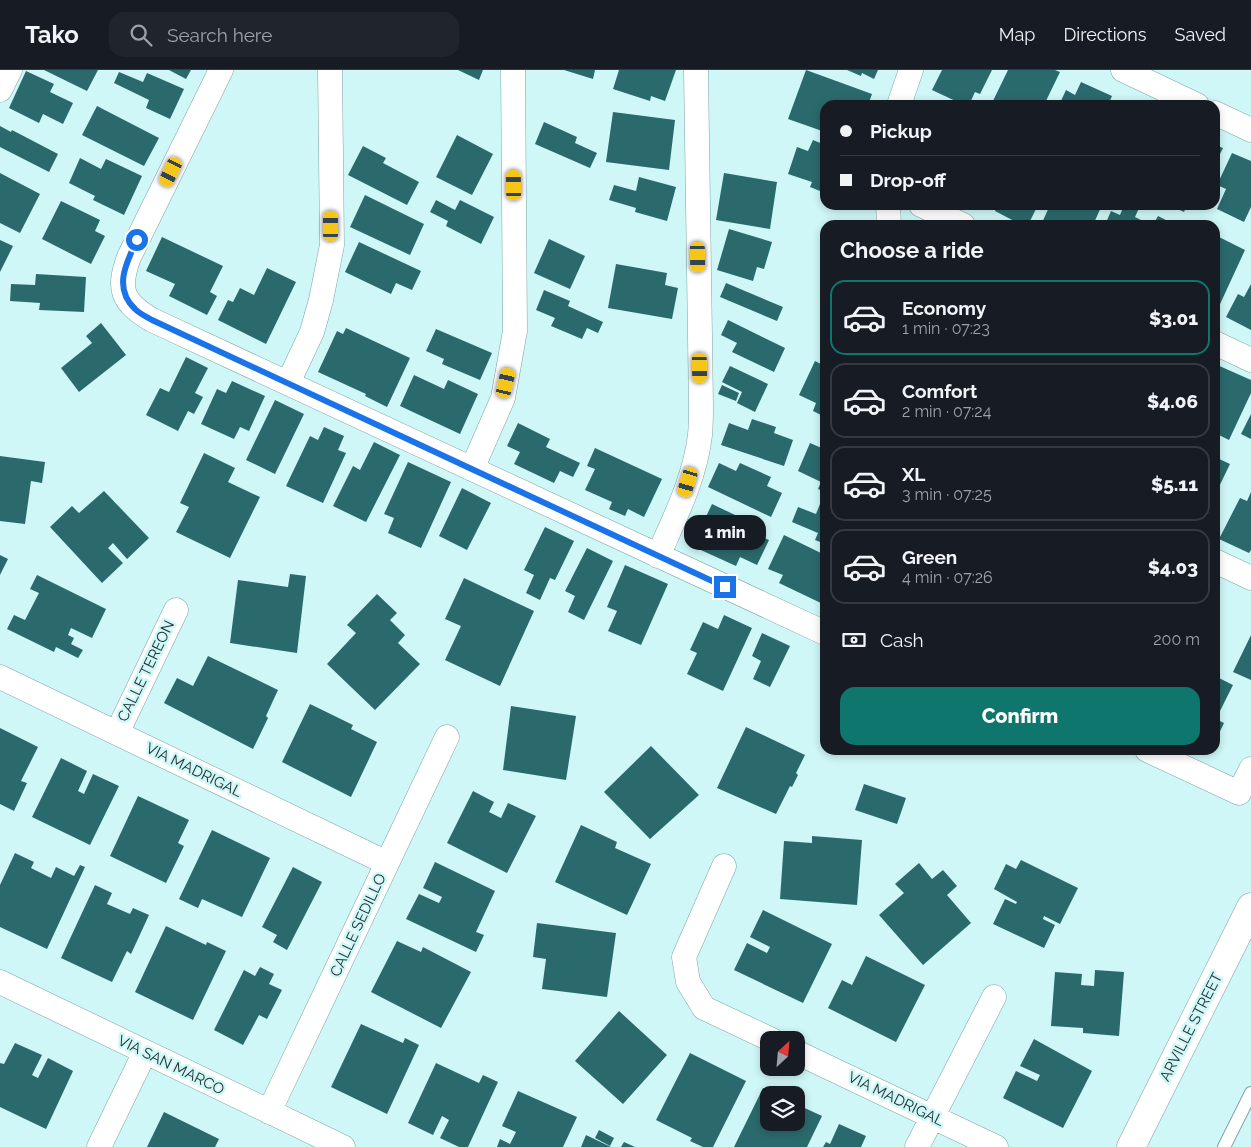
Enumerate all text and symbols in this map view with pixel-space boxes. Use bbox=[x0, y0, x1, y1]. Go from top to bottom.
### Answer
search box bbox=[109, 12, 459, 57]
text: Tako bbox=[25, 20, 79, 49]
icon: search bbox=[127, 21, 155, 49]
text: Search here bbox=[167, 24, 272, 46]
text: Map bbox=[999, 24, 1035, 45]
text: Directions bbox=[1063, 24, 1147, 45]
text: Saved bbox=[1175, 24, 1226, 45]
text: Pickup bbox=[870, 120, 932, 142]
car bbox=[157, 155, 184, 189]
text: Drop-off bbox=[870, 169, 946, 191]
car bbox=[506, 170, 521, 200]
car bbox=[323, 211, 338, 241]
route start bbox=[126, 229, 148, 251]
text: Choose a ride bbox=[840, 237, 984, 263]
car bbox=[690, 242, 705, 272]
icon: car bbox=[842, 295, 887, 340]
text: Economy bbox=[902, 297, 986, 319]
text: $3.01 bbox=[1149, 307, 1198, 329]
text: 1 min · 07:23 bbox=[902, 319, 990, 338]
car bbox=[692, 353, 707, 383]
car bbox=[495, 367, 516, 399]
icon: car bbox=[842, 378, 887, 423]
text: Comfort bbox=[902, 380, 977, 402]
text: $4.06 bbox=[1147, 390, 1198, 412]
text: 2 min · 07:24 bbox=[902, 402, 991, 421]
icon: car bbox=[842, 461, 887, 506]
text: XL bbox=[902, 463, 925, 485]
car bbox=[676, 465, 699, 499]
text: $5.11 bbox=[1151, 473, 1198, 495]
text: 3 min · 07:25 bbox=[902, 485, 992, 504]
callout: 1 min bbox=[684, 514, 766, 550]
text: 1 min bbox=[704, 523, 746, 542]
icon: car bbox=[842, 544, 887, 589]
text: Green bbox=[902, 546, 957, 568]
text: $4.03 bbox=[1148, 556, 1198, 578]
text: 4 min · 07:26 bbox=[902, 568, 993, 587]
route end bbox=[714, 576, 736, 598]
street label: CALLE TEREON bbox=[114, 618, 178, 724]
icon: cash bbox=[840, 626, 868, 654]
text: Cash bbox=[880, 629, 924, 651]
text: 200 m bbox=[1153, 630, 1200, 649]
button: Confirm bbox=[840, 687, 1200, 745]
street label: VIA MADRIGAL bbox=[143, 739, 245, 801]
street label: CALLE SEDILLO bbox=[326, 871, 390, 979]
street label: ARVILLE STREET bbox=[1156, 970, 1226, 1084]
street label: VIA SAN MARCO bbox=[115, 1031, 227, 1099]
north arrow bbox=[760, 1031, 805, 1076]
map controls bbox=[760, 1031, 805, 1131]
street label: VIA MADRIGAL bbox=[845, 1068, 947, 1130]
button: layers bbox=[760, 1086, 805, 1131]

